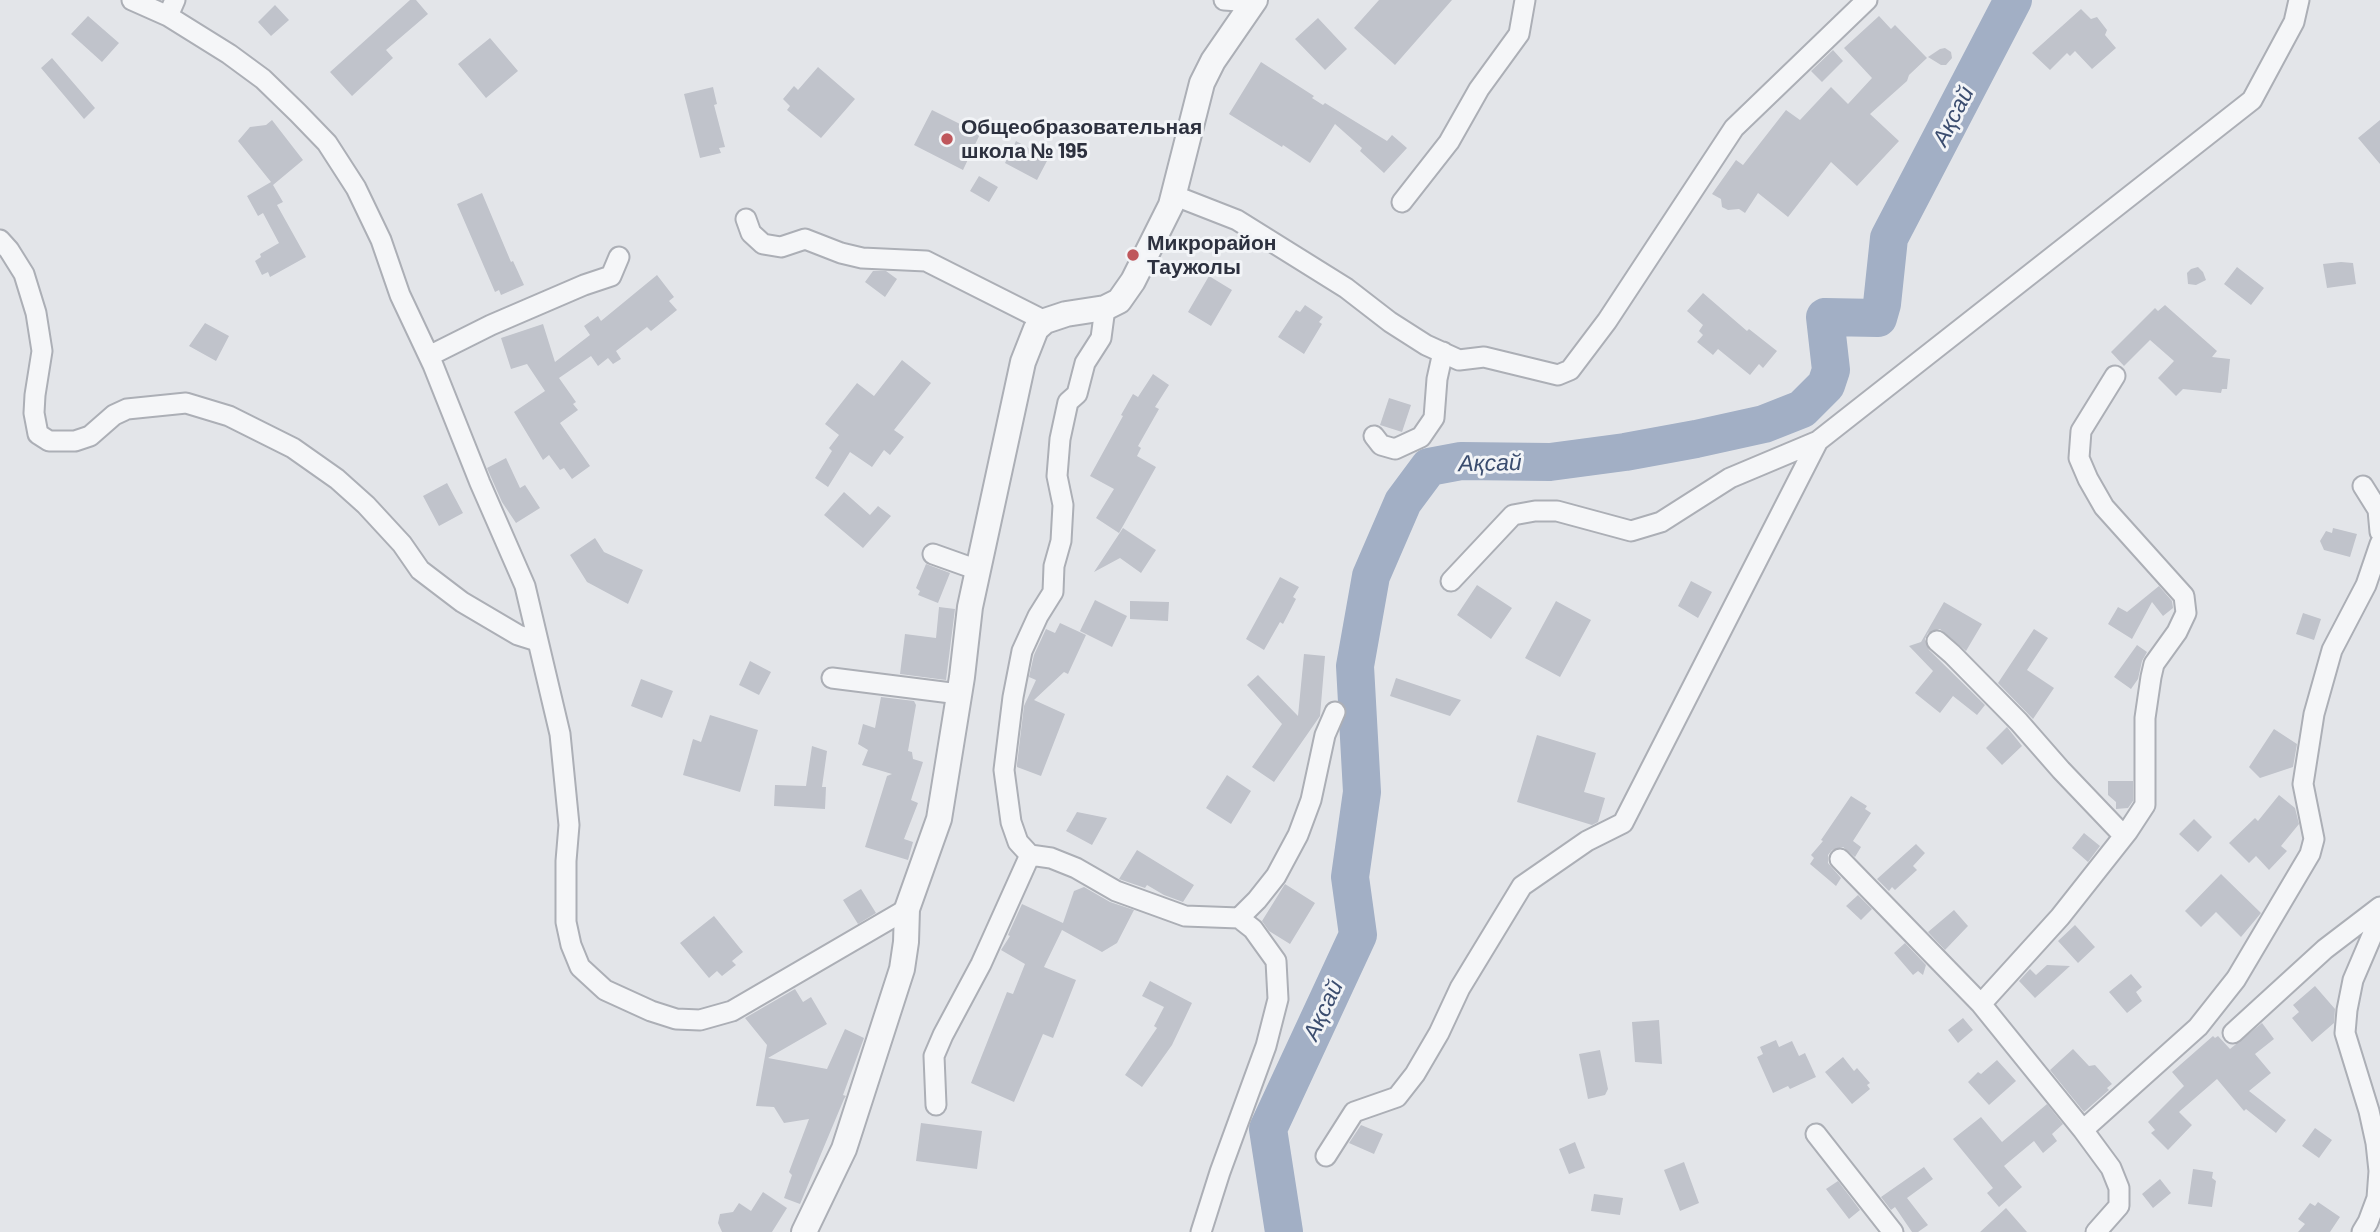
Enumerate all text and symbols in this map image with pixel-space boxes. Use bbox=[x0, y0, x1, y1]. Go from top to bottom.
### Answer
water label: Ақсай bbox=[1926, 82, 1980, 150]
place label: Общеобразовательная школа № 195 bbox=[961, 114, 1202, 164]
marker: Общеобразовательная школа № 195 bbox=[939, 131, 955, 147]
place label: Микрорайон Таужолы bbox=[1147, 230, 1276, 280]
marker: Микрорайон Таужолы bbox=[1125, 247, 1141, 263]
water label: Ақсай bbox=[1458, 449, 1522, 477]
water label: Ақсай bbox=[1297, 975, 1349, 1045]

